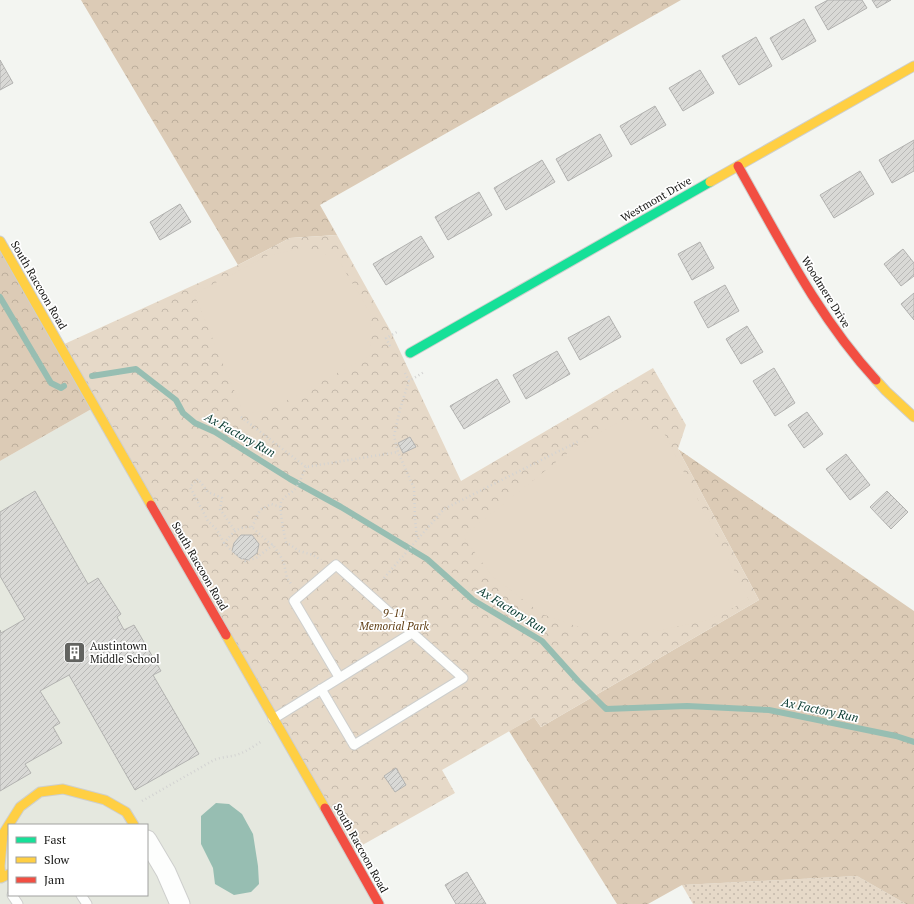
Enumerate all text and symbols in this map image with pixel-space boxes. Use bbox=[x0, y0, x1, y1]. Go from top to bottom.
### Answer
street label: Westmont Drive bbox=[618, 173, 694, 225]
street label: South Raccoon Road bbox=[8, 238, 70, 332]
street label: Woodmere Drive bbox=[798, 254, 854, 331]
water label: Ax Factory Run bbox=[202, 409, 278, 460]
street label: South Raccoon Road bbox=[169, 519, 231, 613]
water label: Ax Factory Run bbox=[474, 582, 549, 637]
park label: 9-11 Memorial Park bbox=[358, 606, 429, 633]
building icon: Austintown Middle School bbox=[62, 639, 88, 665]
place label: Austintown Middle School bbox=[90, 639, 160, 666]
water label: Ax Factory Run bbox=[779, 694, 860, 725]
street label: South Raccoon Road bbox=[331, 801, 391, 895]
legend bbox=[8, 824, 148, 896]
text: Fast bbox=[44, 832, 67, 847]
text: Slow bbox=[44, 852, 70, 867]
text: Jam bbox=[44, 872, 65, 887]

